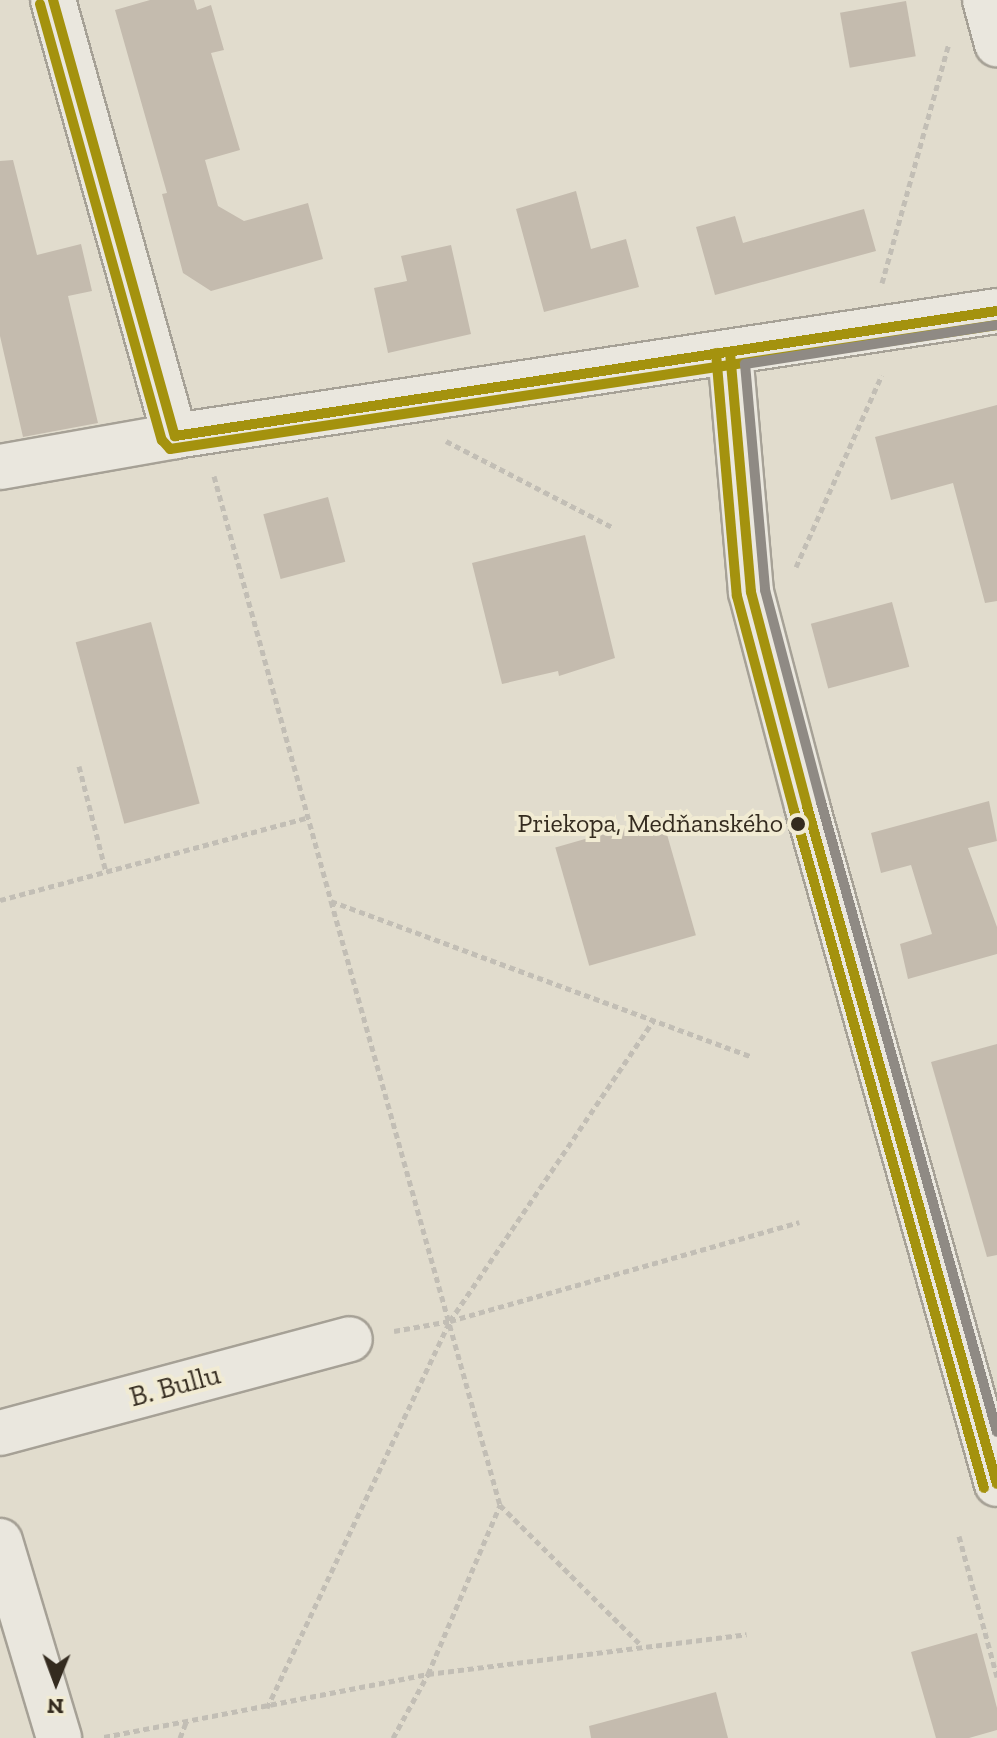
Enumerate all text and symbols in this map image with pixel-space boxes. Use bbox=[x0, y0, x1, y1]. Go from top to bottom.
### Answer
place label: Priekopa, Medňanského bbox=[517, 808, 783, 840]
marker: Priekopa, Medňanského bbox=[790, 816, 806, 832]
street label: B. Bullu bbox=[126, 1358, 224, 1414]
north arrow bbox=[16, 1642, 96, 1722]
text: N bbox=[47, 1693, 64, 1720]

